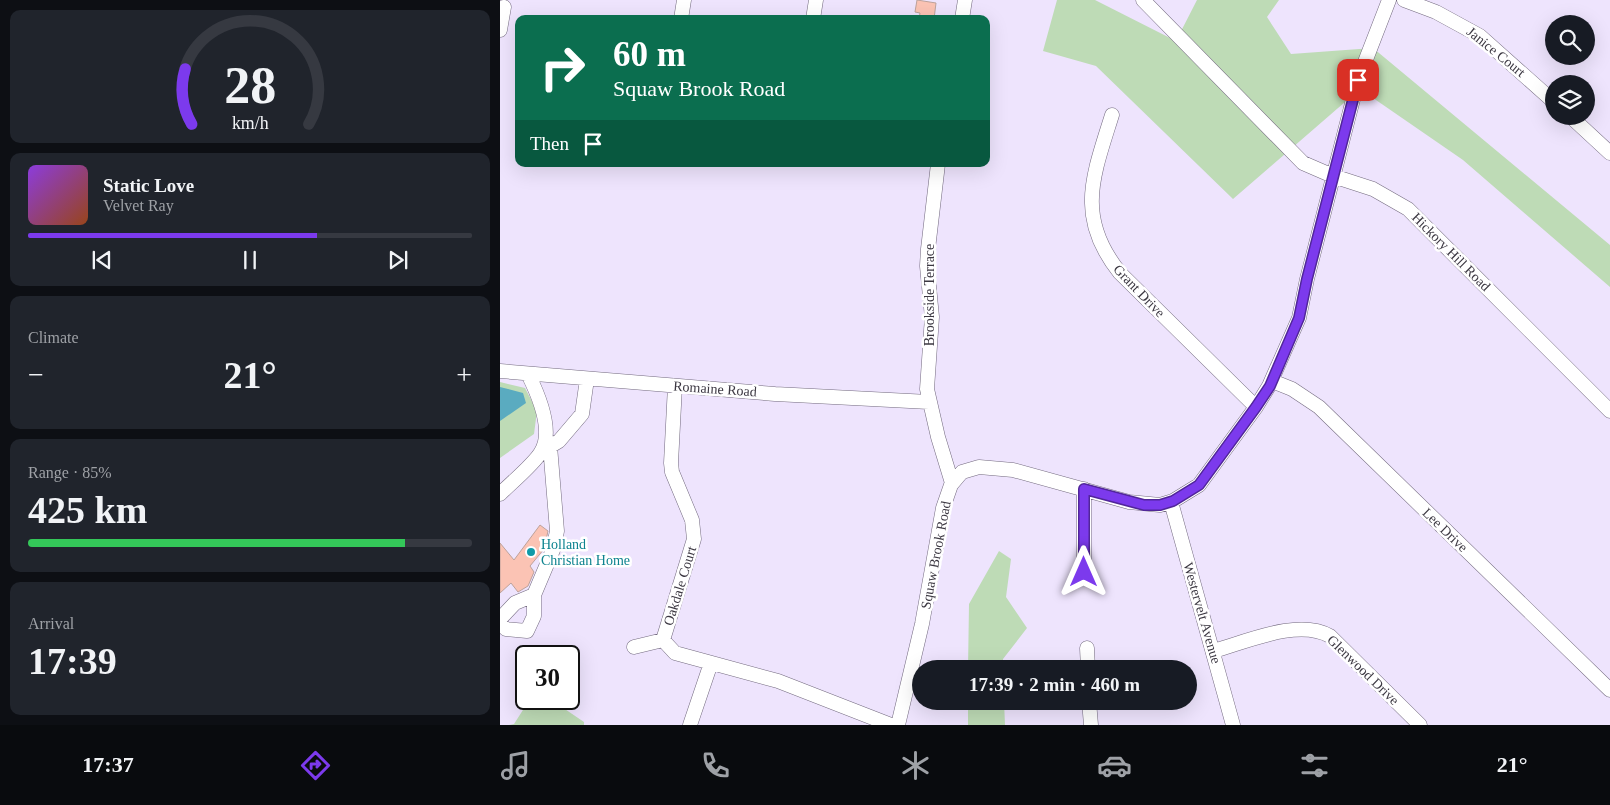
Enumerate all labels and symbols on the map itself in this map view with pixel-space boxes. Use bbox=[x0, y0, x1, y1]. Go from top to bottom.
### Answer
street label: Janice Court bbox=[1464, 24, 1528, 80]
pin bbox=[1337, 59, 1379, 101]
street label: Hickory Hill Road bbox=[1409, 210, 1493, 294]
street label: Brookside Terrace bbox=[922, 244, 937, 346]
street label: Grant Drive bbox=[1110, 262, 1168, 320]
street label: Romaine Road bbox=[673, 379, 757, 399]
street label: Squaw Brook Road bbox=[918, 500, 954, 610]
street label: Lee Drive bbox=[1420, 505, 1470, 555]
place label: Holland Christian Home bbox=[541, 537, 630, 568]
street label: Oakdale Court bbox=[661, 544, 699, 627]
position arrow bbox=[1057, 545, 1109, 597]
marker: Holland Christian Home bbox=[525, 546, 537, 558]
street label: Westervelt Avenue bbox=[1180, 561, 1224, 665]
street label: Glenwood Drive bbox=[1324, 632, 1402, 708]
speed limit sign: 30 bbox=[515, 645, 580, 710]

